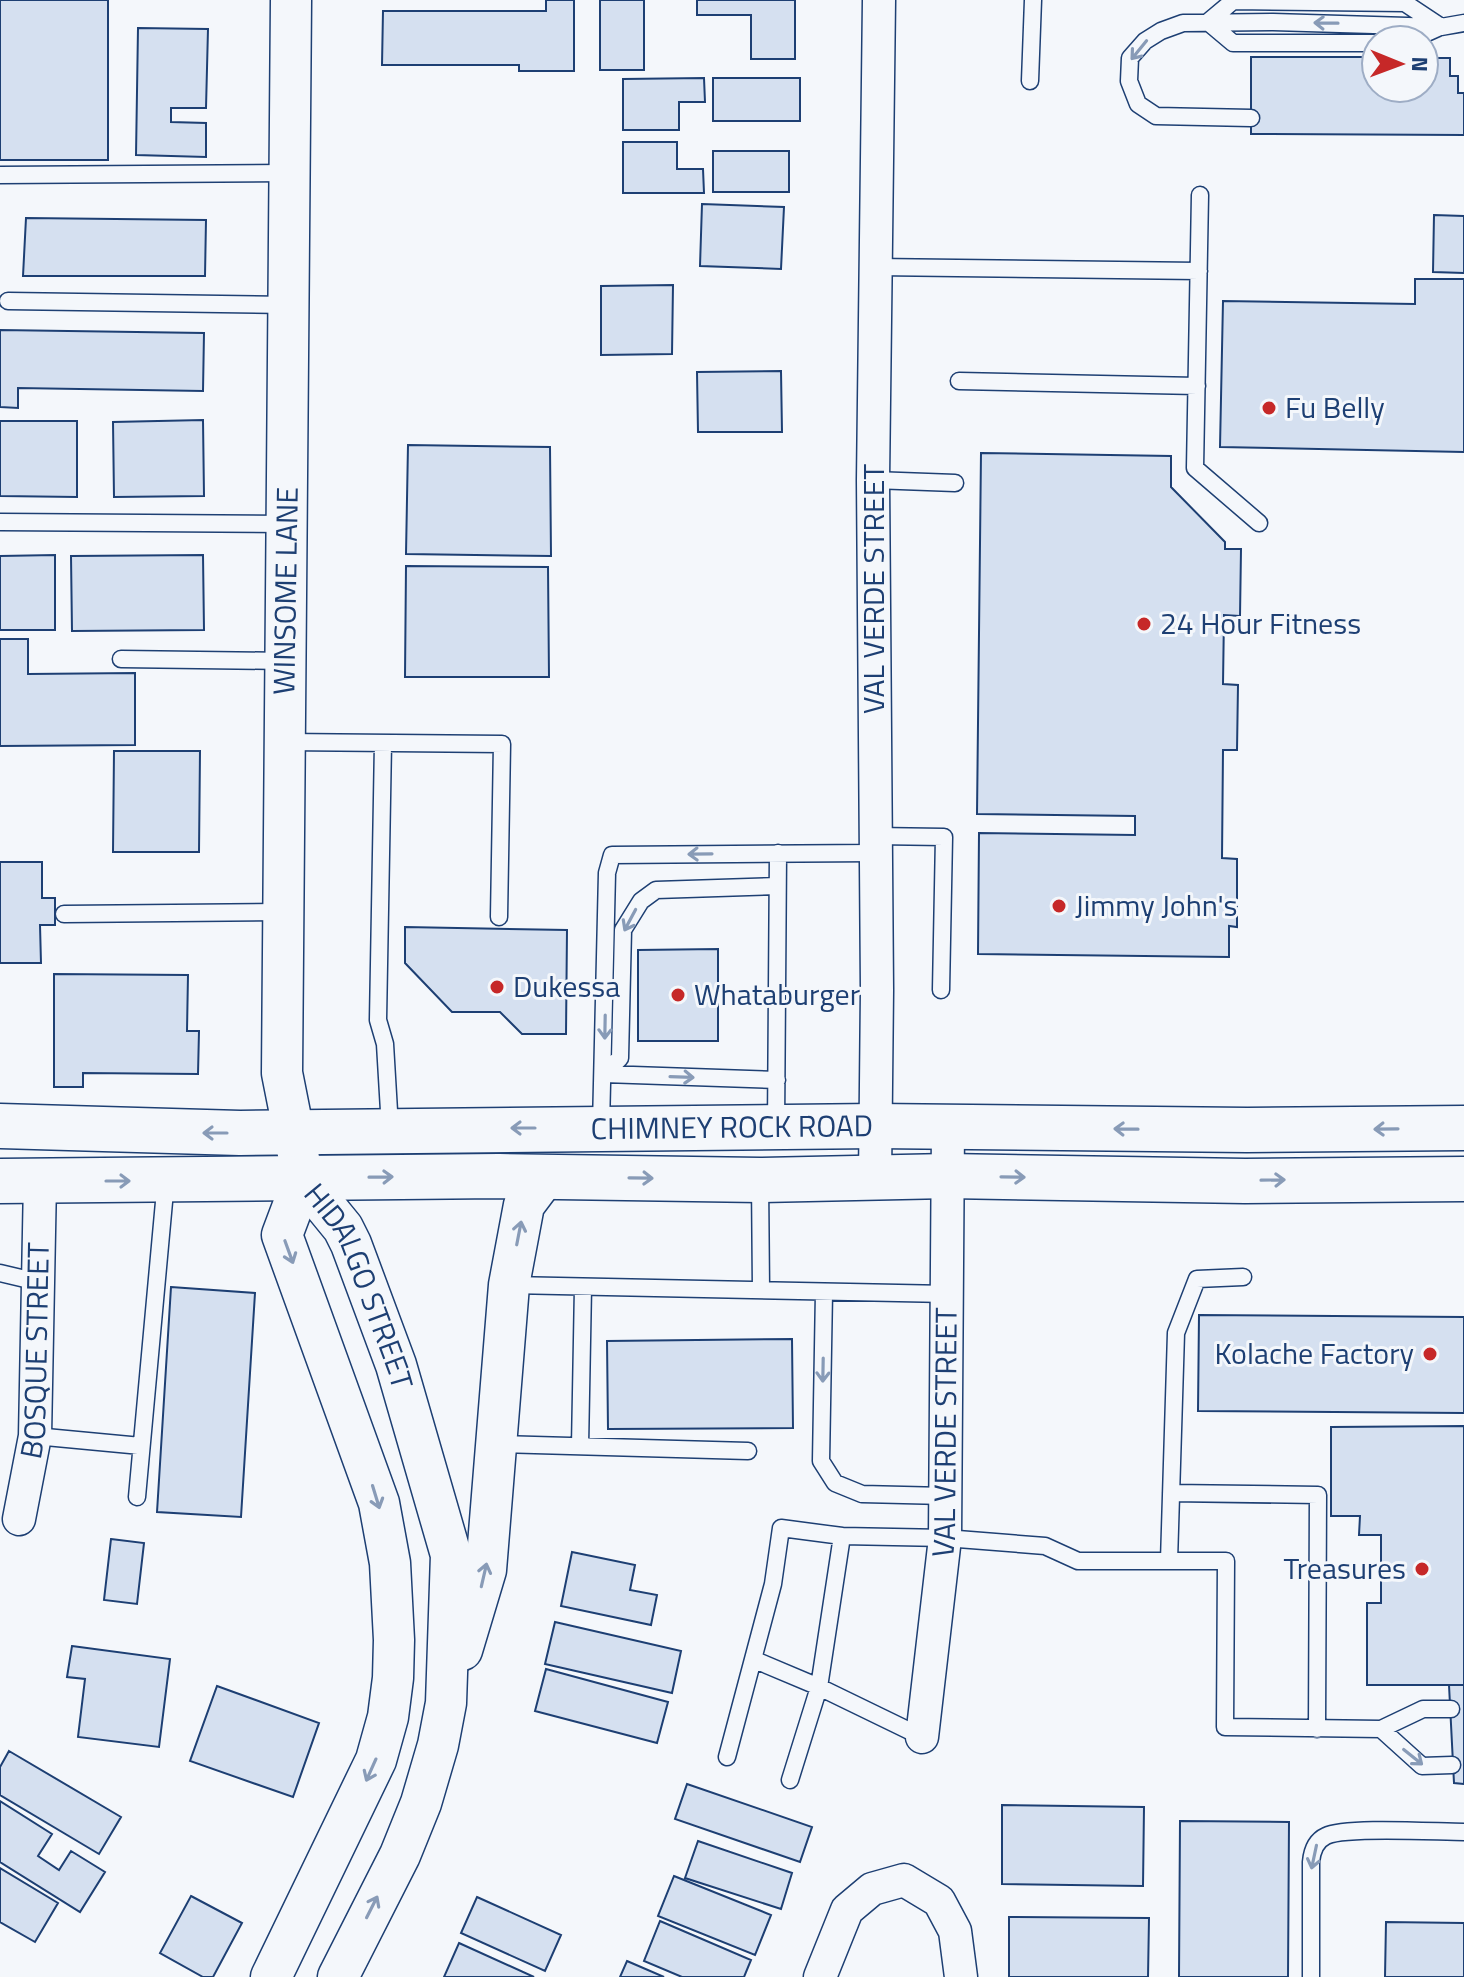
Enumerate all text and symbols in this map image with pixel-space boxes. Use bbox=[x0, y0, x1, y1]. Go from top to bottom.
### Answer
one-way arrow bbox=[1313, 15, 1340, 31]
north arrow bbox=[1360, 24, 1440, 104]
one-way arrow bbox=[1130, 39, 1147, 60]
text: N bbox=[1403, 56, 1437, 72]
place label: Fu Belly bbox=[1285, 384, 1385, 430]
marker: Fu Belly bbox=[1260, 399, 1278, 417]
street label: VAL VERDE STREET bbox=[850, 464, 896, 714]
street label: WINSOME LANE bbox=[260, 487, 310, 695]
place label: 24 Hour Fitness bbox=[1160, 600, 1361, 646]
marker: 24 Hour Fitness bbox=[1135, 615, 1153, 633]
one-way arrow bbox=[687, 846, 714, 861]
place label: Jimmy John's bbox=[1075, 882, 1238, 928]
marker: Jimmy John's bbox=[1050, 897, 1068, 915]
one-way arrow bbox=[621, 908, 637, 931]
place label: Dukessa bbox=[513, 963, 620, 1009]
place label: Whataburger bbox=[694, 971, 860, 1017]
marker: Dukessa bbox=[488, 978, 506, 996]
marker: Whataburger bbox=[669, 986, 687, 1004]
one-way arrow bbox=[597, 1013, 612, 1040]
one-way arrow bbox=[668, 1069, 695, 1084]
street label: CHIMNEY ROCK ROAD bbox=[590, 1102, 873, 1151]
one-way arrow bbox=[510, 1120, 537, 1136]
one-way arrow bbox=[1113, 1121, 1140, 1137]
one-way arrow bbox=[1373, 1121, 1400, 1136]
one-way arrow bbox=[202, 1125, 229, 1141]
one-way arrow bbox=[367, 1170, 394, 1185]
one-way arrow bbox=[627, 1170, 654, 1186]
one-way arrow bbox=[999, 1170, 1026, 1185]
one-way arrow bbox=[1259, 1172, 1286, 1188]
one-way arrow bbox=[104, 1173, 131, 1189]
street label: HIDALGO STREET bbox=[293, 1173, 426, 1394]
one-way arrow bbox=[512, 1221, 527, 1246]
one-way arrow bbox=[282, 1240, 297, 1265]
street label: BOSQUE STREET bbox=[7, 1242, 61, 1462]
street label: VAL VERDE STREET bbox=[919, 1307, 969, 1560]
place label: Kolache Factory bbox=[1215, 1330, 1414, 1376]
marker: Kolache Factory bbox=[1421, 1345, 1439, 1363]
one-way arrow bbox=[815, 1356, 831, 1383]
one-way arrow bbox=[369, 1484, 384, 1510]
place label: Treasures bbox=[1283, 1545, 1406, 1591]
marker: Treasures bbox=[1413, 1560, 1431, 1578]
one-way arrow bbox=[477, 1562, 492, 1588]
one-way arrow bbox=[1402, 1748, 1423, 1766]
one-way arrow bbox=[363, 1758, 378, 1782]
one-way arrow bbox=[1306, 1844, 1321, 1869]
one-way arrow bbox=[365, 1896, 381, 1920]

